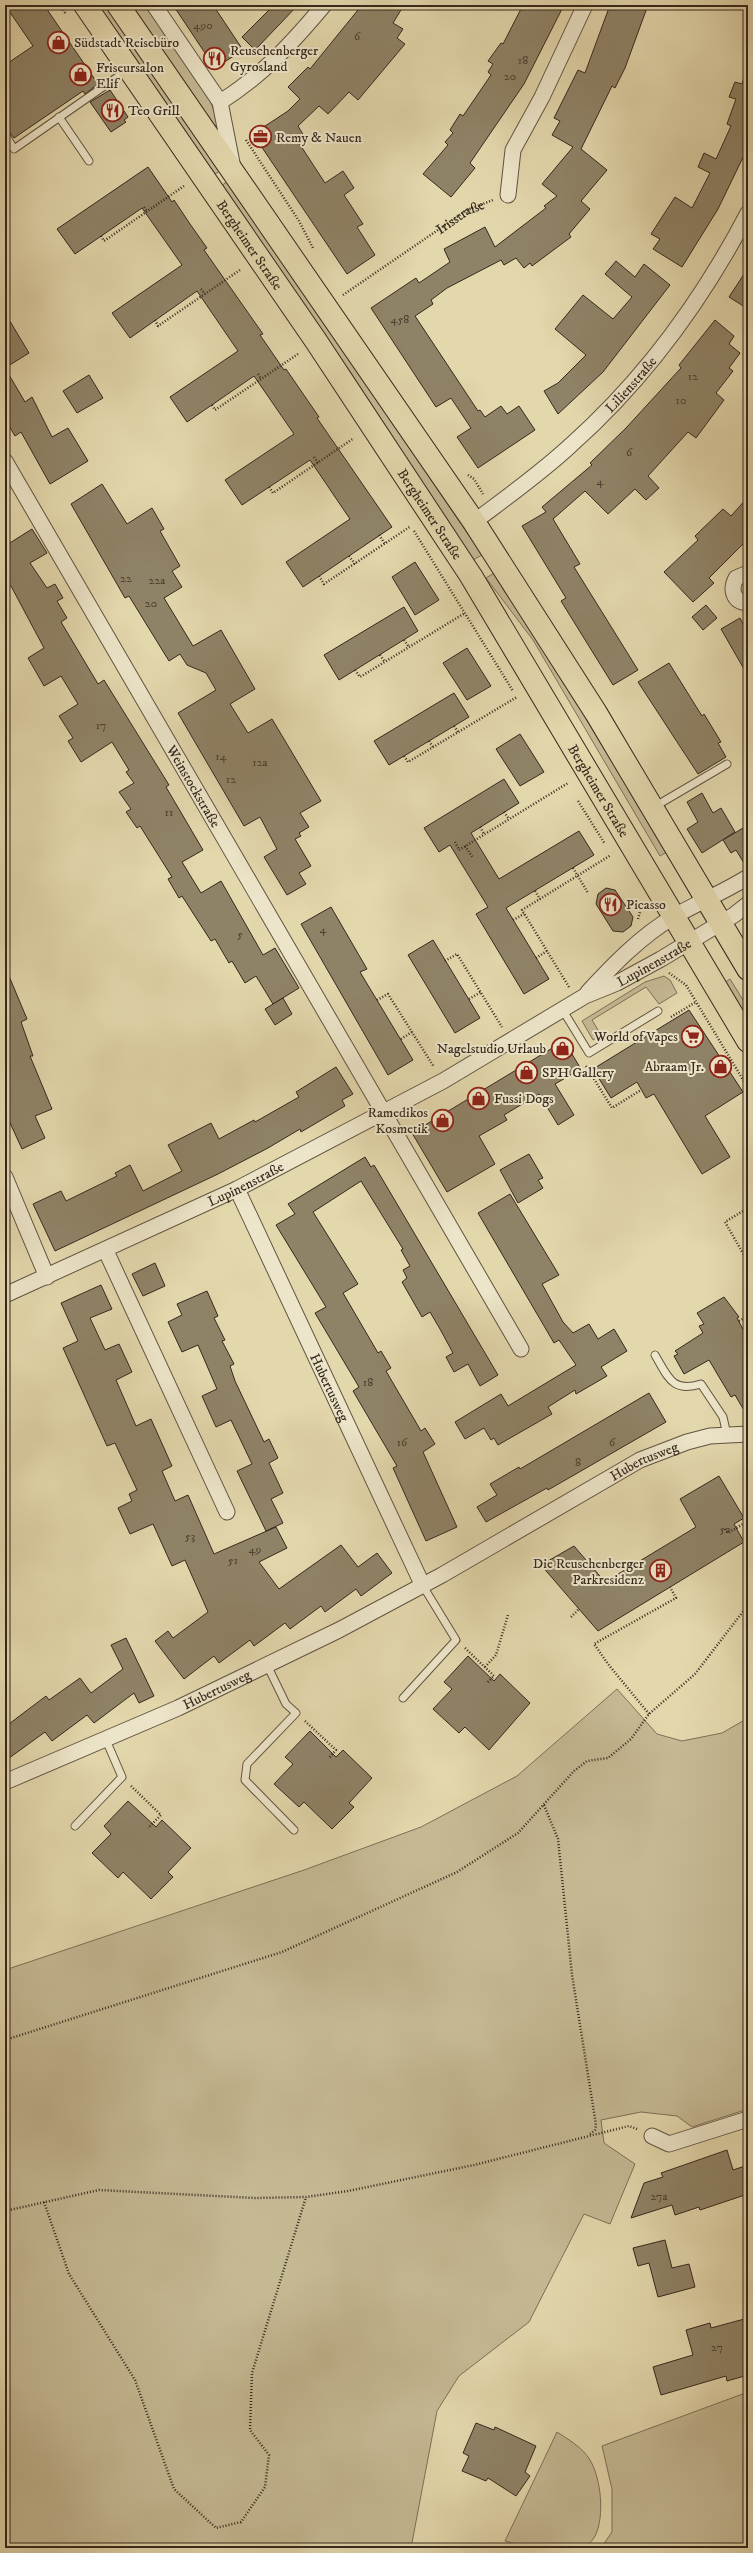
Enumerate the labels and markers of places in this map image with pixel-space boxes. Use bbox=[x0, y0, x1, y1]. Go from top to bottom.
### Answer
shop icon: Südstadt Reisebüro bbox=[45, 29, 71, 55]
place label: Südstadt Reisebüro bbox=[74, 34, 179, 52]
place label: Reuschenberger Gyrosland bbox=[230, 42, 319, 76]
restaurant icon: Reuschenberger Gyrosland bbox=[202, 45, 228, 71]
place label: Friseursalon Elif bbox=[96, 59, 165, 93]
shop icon: Friseursalon Elif bbox=[67, 62, 93, 88]
restaurant icon: Teo Grill bbox=[100, 97, 126, 123]
place label: Teo Grill bbox=[128, 102, 181, 120]
office icon: Remy & Nauen bbox=[248, 124, 274, 150]
place label: Remy & Nauen bbox=[276, 129, 363, 147]
restaurant icon: Picasso bbox=[597, 891, 623, 917]
place label: Picasso bbox=[626, 896, 666, 914]
supermarket icon: World of Vapes bbox=[680, 1023, 706, 1049]
place label: World of Vapes bbox=[593, 1028, 678, 1046]
shop icon: Nagelstudio Urlaub bbox=[549, 1035, 575, 1061]
place label: Nagelstudio Urlaub bbox=[437, 1040, 546, 1058]
shop icon: Abraam Jr. bbox=[707, 1053, 733, 1079]
place label: Abraam Jr. bbox=[644, 1058, 704, 1076]
shop icon: SPH Gallery bbox=[513, 1059, 539, 1085]
place label: SPH Gallery bbox=[542, 1064, 614, 1082]
shop icon: Fussi Dogs bbox=[466, 1085, 492, 1111]
place label: Fussi Dogs bbox=[494, 1090, 554, 1108]
place label: Ramedikos Kosmetik bbox=[368, 1104, 428, 1138]
shop icon: Ramedikos Kosmetik bbox=[430, 1107, 456, 1133]
place label: Die Reuschenberger Parkresidenz bbox=[533, 1555, 645, 1589]
building icon: Die Reuschenberger Parkresidenz bbox=[647, 1558, 673, 1584]

